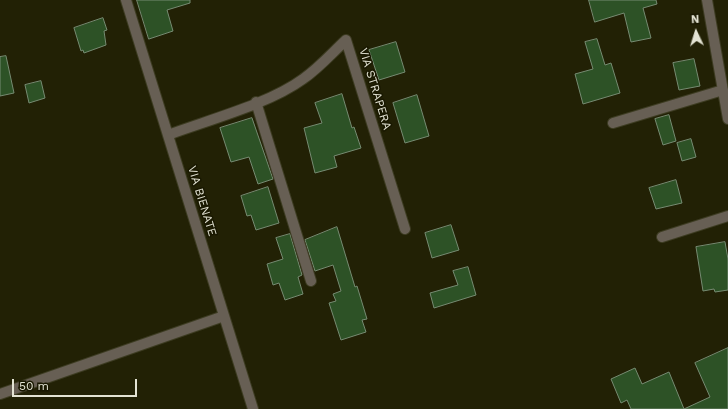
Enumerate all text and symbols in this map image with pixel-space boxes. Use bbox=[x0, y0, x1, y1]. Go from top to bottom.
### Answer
north arrow bbox=[676, 12, 716, 52]
text: N bbox=[691, 13, 700, 26]
street label: VIA STRAPERA bbox=[356, 46, 394, 132]
street label: VIA BIENATE bbox=[184, 164, 220, 238]
scale bar bbox=[14, 371, 139, 397]
text: 50 m bbox=[19, 379, 49, 393]

